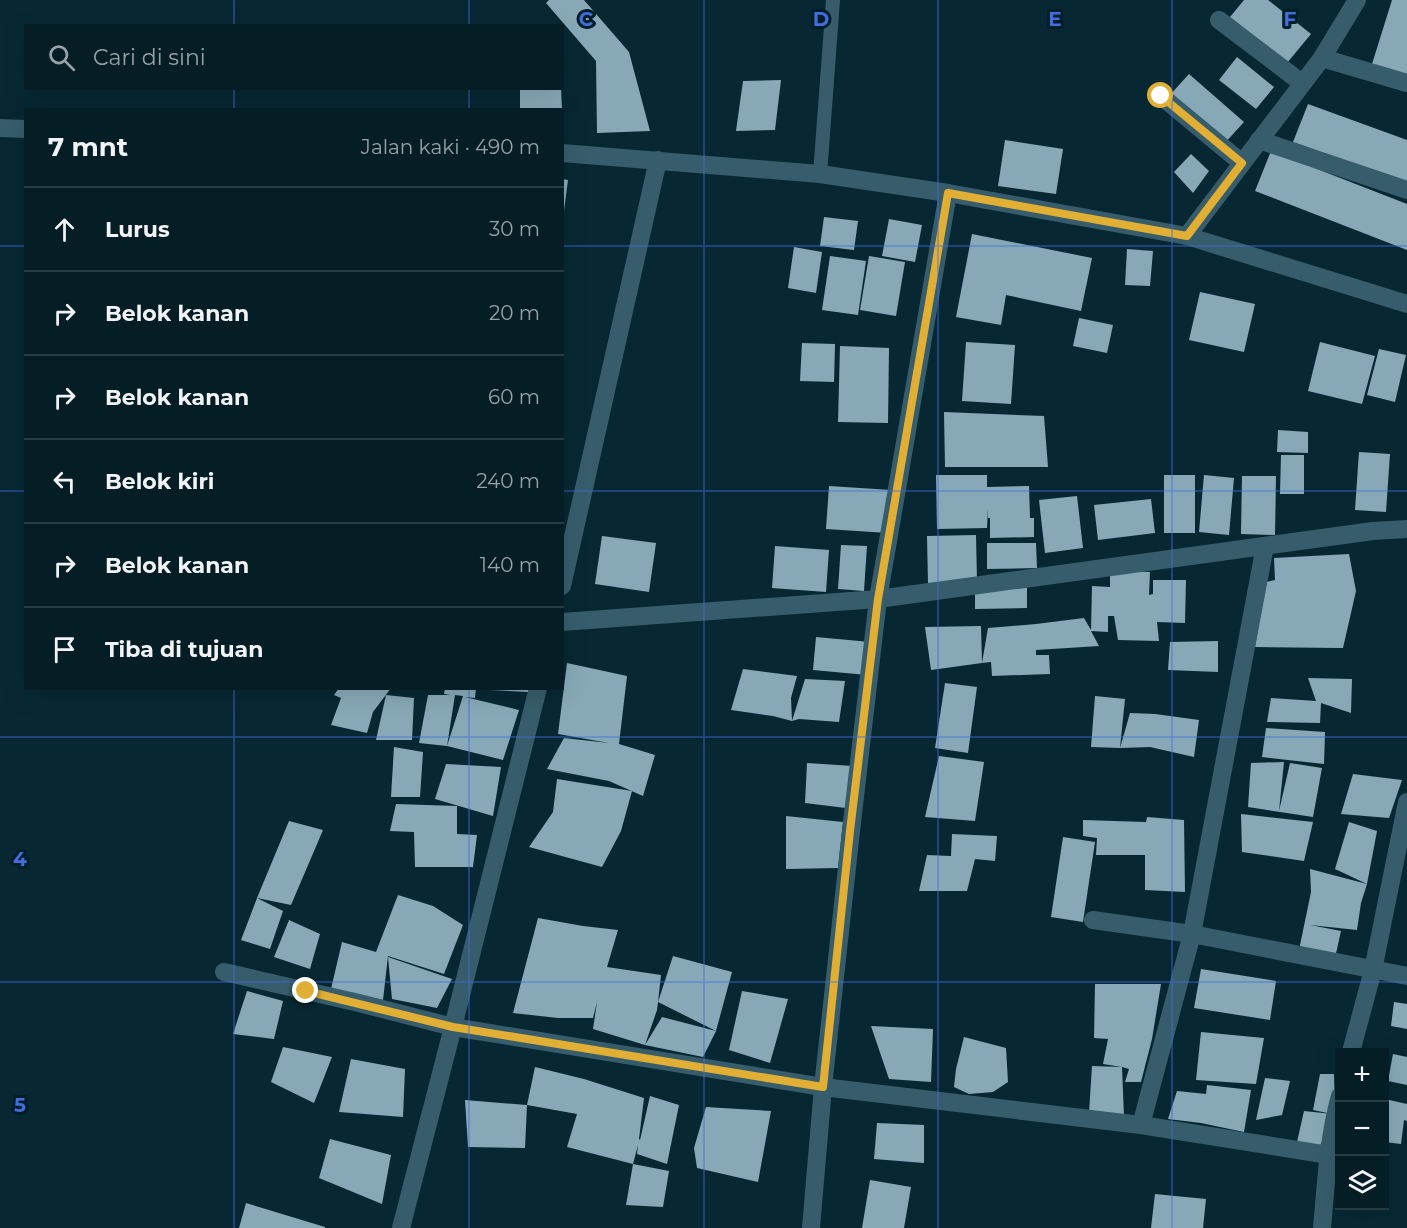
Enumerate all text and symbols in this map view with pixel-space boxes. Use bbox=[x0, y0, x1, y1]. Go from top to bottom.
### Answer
text: C bbox=[579, 7, 594, 31]
text: D bbox=[813, 7, 829, 31]
text: E bbox=[1048, 7, 1062, 31]
text: F bbox=[1284, 7, 1297, 31]
search box bbox=[24, 24, 564, 90]
icon: search bbox=[45, 41, 78, 74]
text: Cari di sini bbox=[93, 44, 206, 71]
route start bbox=[1147, 82, 1173, 108]
text: 7 mnt bbox=[48, 131, 128, 163]
text: Jalan kaki · 490 m bbox=[361, 135, 540, 159]
icon: ahead bbox=[48, 213, 81, 246]
text: Lurus bbox=[105, 216, 170, 243]
text: 30 m bbox=[489, 217, 540, 241]
icon: right bbox=[48, 297, 81, 330]
text: Belok kanan bbox=[105, 300, 249, 327]
text: 20 m bbox=[489, 301, 540, 325]
icon: right bbox=[48, 381, 81, 414]
text: Belok kanan bbox=[105, 384, 249, 411]
text: 60 m bbox=[488, 385, 540, 409]
icon: left bbox=[48, 465, 81, 498]
text: Belok kiri bbox=[105, 468, 214, 495]
text: 240 m bbox=[476, 469, 540, 493]
icon: right bbox=[48, 549, 81, 582]
text: Belok kanan bbox=[105, 552, 249, 579]
text: 140 m bbox=[480, 553, 540, 577]
icon: arrive bbox=[48, 633, 81, 666]
text: Tiba di tujuan bbox=[105, 636, 263, 663]
text: 4 bbox=[13, 847, 27, 871]
route end bbox=[292, 977, 318, 1003]
map controls bbox=[1335, 1048, 1389, 1210]
button: + bbox=[1335, 1048, 1389, 1102]
text: 5 bbox=[14, 1093, 26, 1117]
button: − bbox=[1335, 1102, 1389, 1156]
button: layers bbox=[1335, 1156, 1389, 1210]

